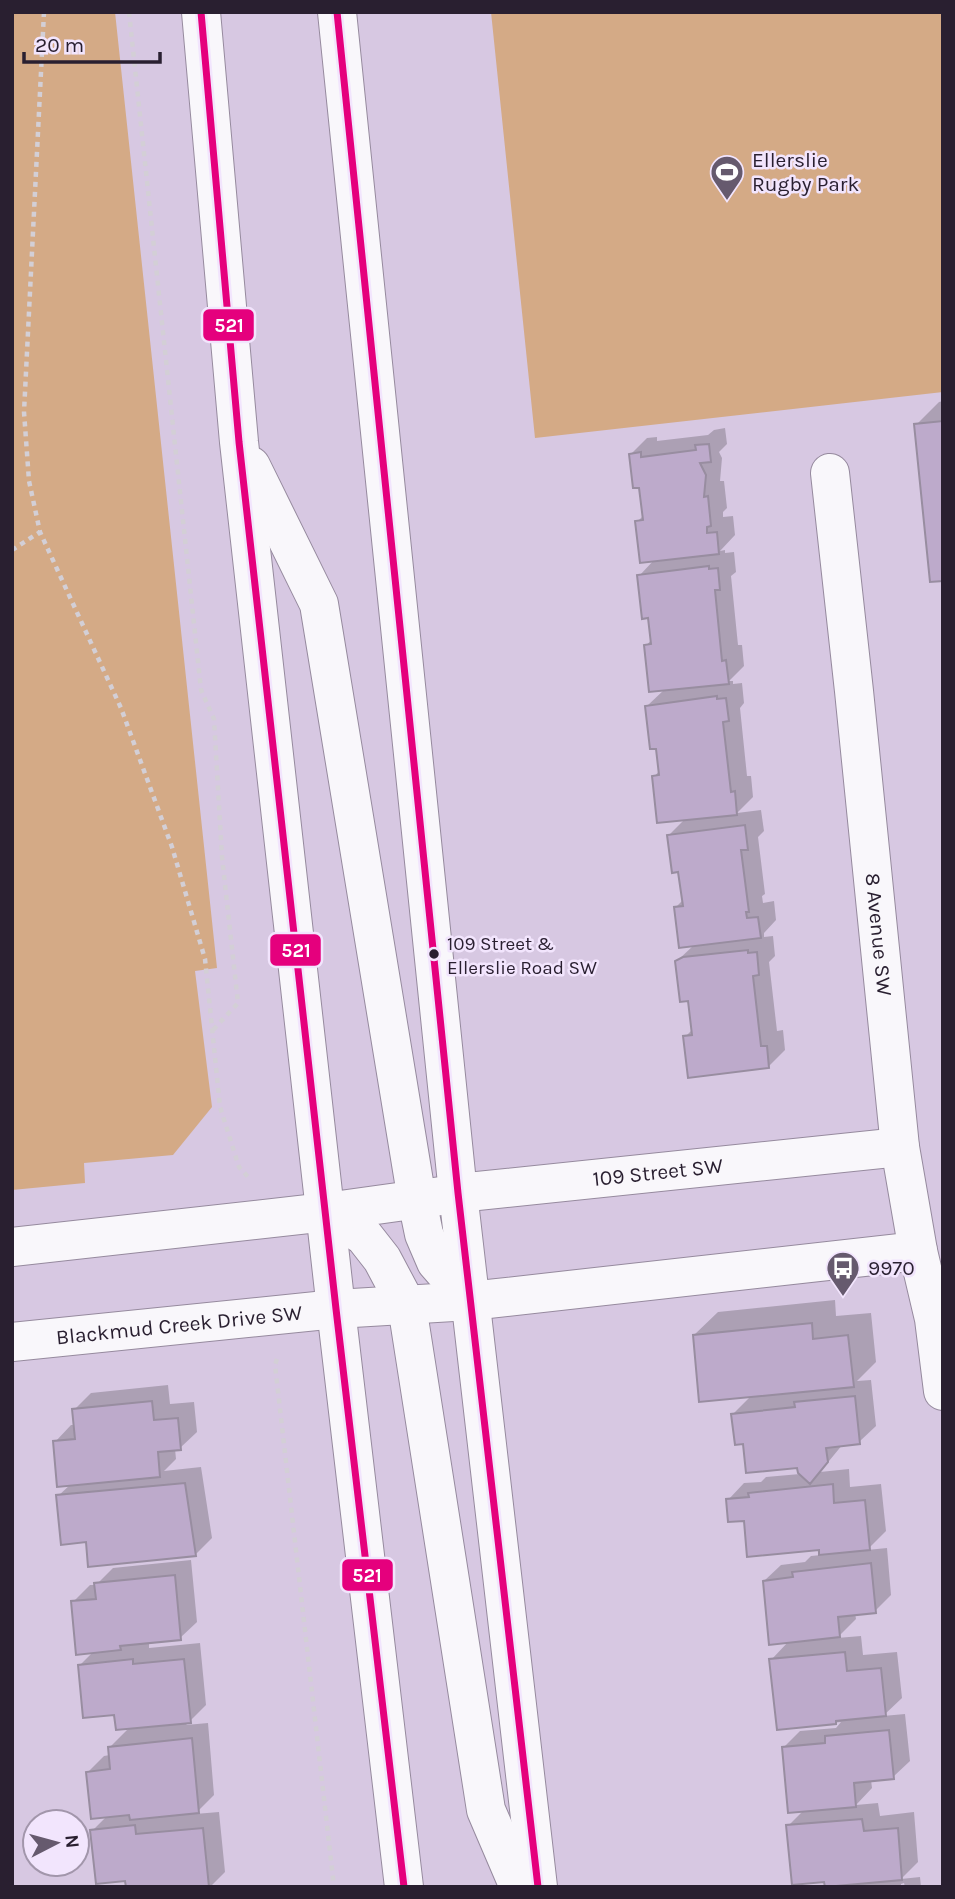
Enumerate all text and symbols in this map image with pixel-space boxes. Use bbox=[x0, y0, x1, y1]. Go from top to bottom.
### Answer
scale bar bbox=[24, 21, 161, 65]
text: 20 m bbox=[35, 33, 84, 57]
place label: Ellerslie Rugby Park bbox=[752, 148, 859, 196]
sports icon: Ellerslie Rugby Park bbox=[708, 153, 746, 202]
line badge: 521 bbox=[202, 308, 255, 342]
text: 521 bbox=[214, 315, 244, 337]
street label: 8 Avenue SW bbox=[860, 872, 897, 997]
line badge: 521 bbox=[269, 933, 322, 967]
place label: 109 Street & Ellerslie Road SW bbox=[447, 933, 597, 979]
text: 521 bbox=[281, 940, 311, 962]
marker: 109 Street & Ellerslie Road SW bbox=[427, 947, 441, 961]
street label: 109 Street SW bbox=[592, 1153, 724, 1191]
bus stop icon: 9970 bbox=[824, 1249, 862, 1298]
place label: 9970 bbox=[868, 1256, 915, 1280]
street label: Blackmud Creek Drive SW bbox=[55, 1300, 304, 1349]
line badge: 521 bbox=[341, 1558, 394, 1592]
text: 521 bbox=[352, 1565, 382, 1587]
north arrow bbox=[21, 1808, 91, 1878]
text: N bbox=[60, 1833, 84, 1849]

